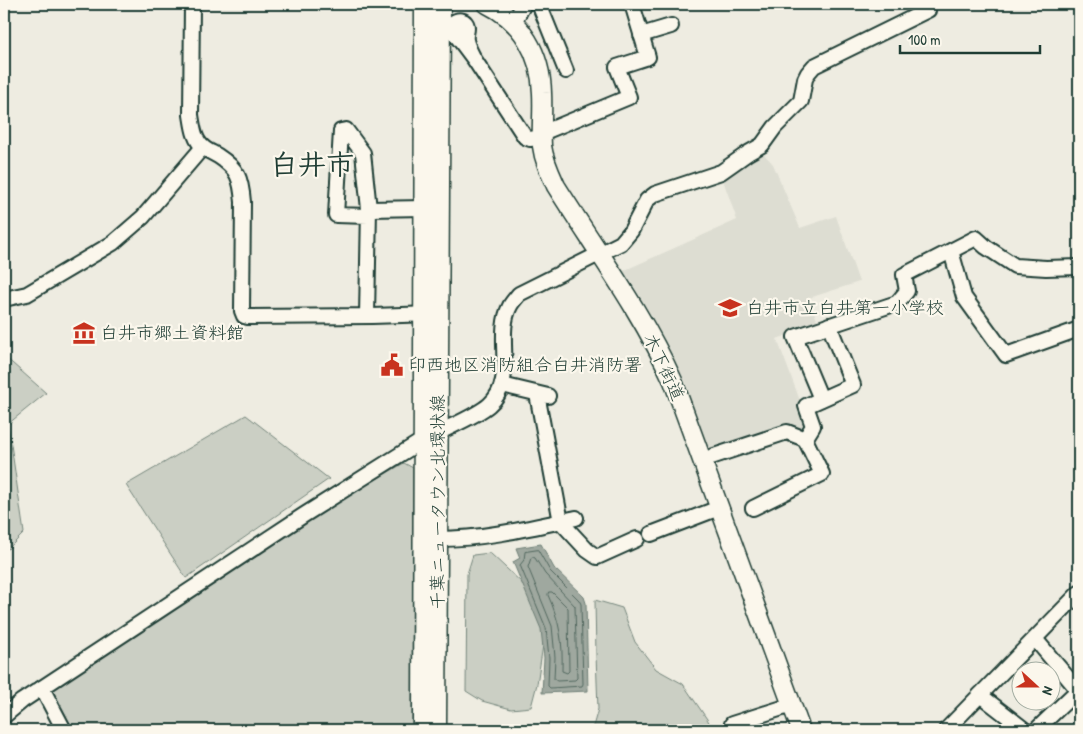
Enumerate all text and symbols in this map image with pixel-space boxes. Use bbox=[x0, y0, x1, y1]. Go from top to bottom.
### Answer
scale bar bbox=[900, 22, 1040, 54]
text: 100 m bbox=[908, 29, 941, 50]
district label: 白井市 bbox=[270, 145, 354, 183]
school or university icon: 白井市立白井第一小学校 bbox=[717, 295, 743, 321]
place label: 白井市立白井第一小学校 bbox=[746, 295, 944, 320]
museum icon: 白井市郷土資料館 bbox=[71, 320, 97, 346]
place label: 白井市郷土資料館 bbox=[100, 320, 244, 345]
street label: 木下街道 bbox=[638, 329, 691, 405]
public building icon: 印西地区消防組合白井消防署 bbox=[379, 352, 405, 378]
place label: 印西地区消防組合白井消防署 bbox=[408, 352, 642, 377]
street label: 千葉ニュータウン北環状線 bbox=[425, 394, 450, 610]
north arrow bbox=[1010, 662, 1060, 712]
text: N bbox=[1038, 684, 1059, 698]

